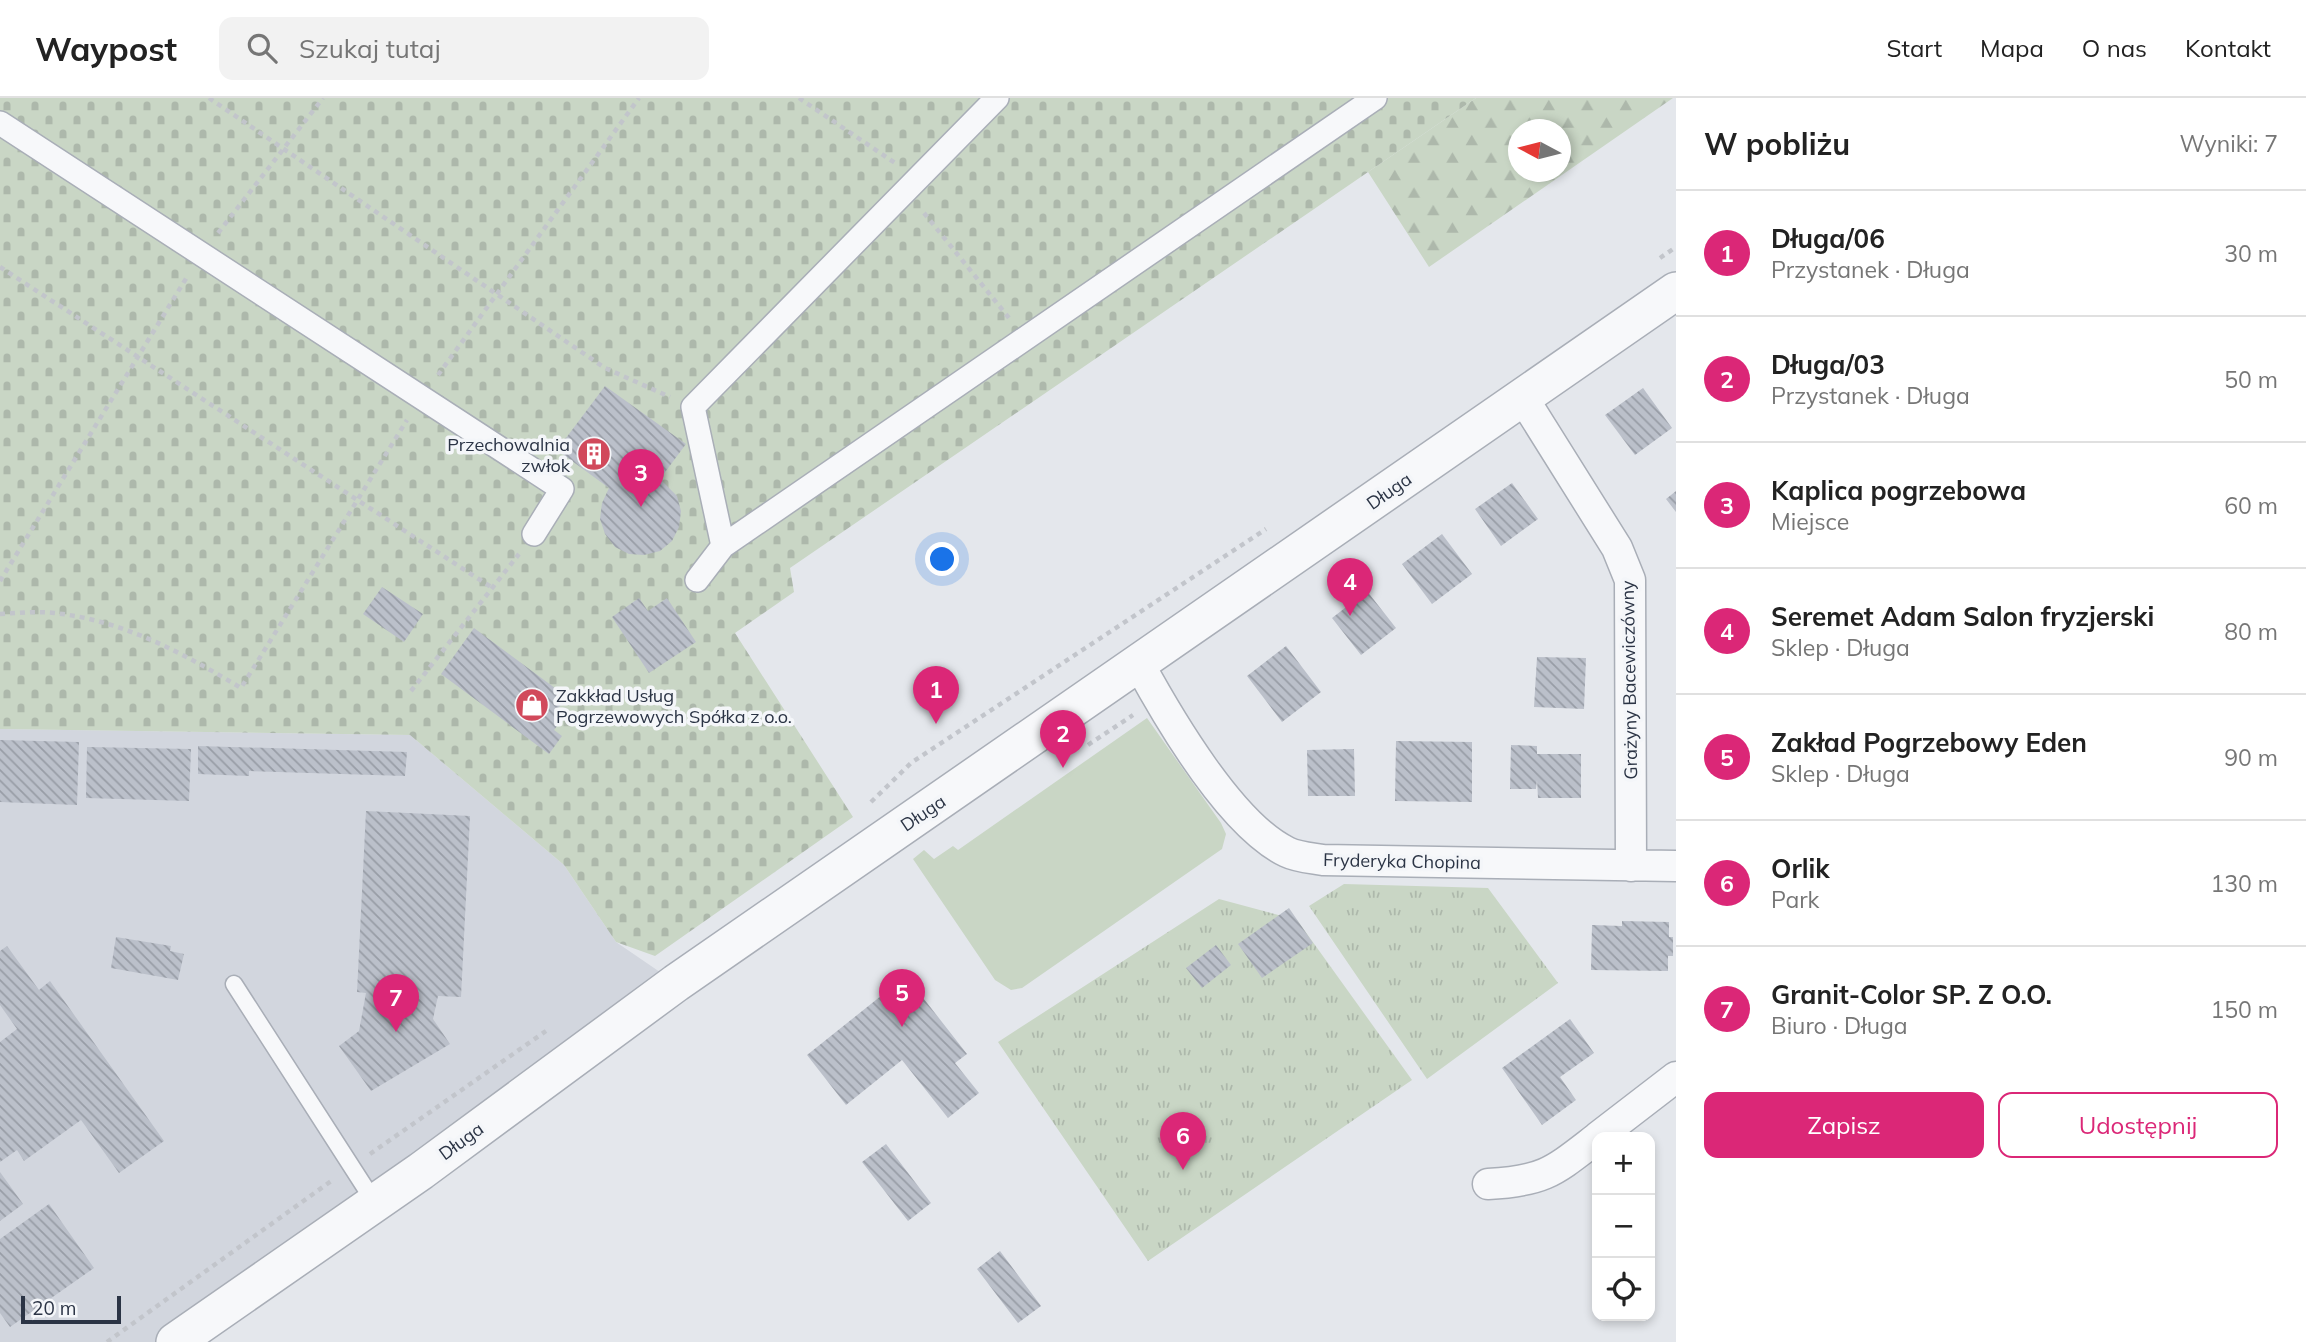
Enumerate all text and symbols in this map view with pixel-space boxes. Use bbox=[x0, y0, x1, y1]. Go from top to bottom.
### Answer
search box bbox=[219, 17, 709, 80]
text: Waypost bbox=[35, 28, 177, 69]
icon: search bbox=[243, 29, 281, 67]
text: Szukaj tutaj bbox=[299, 32, 441, 65]
text: Start bbox=[1887, 33, 1942, 63]
text: Mapa bbox=[1980, 33, 2044, 63]
text: O nas bbox=[2082, 33, 2147, 63]
text: Kontakt bbox=[2185, 33, 2271, 63]
north arrow bbox=[1508, 119, 1571, 182]
text: W pobliżu bbox=[1704, 125, 1850, 163]
text: Wyniki: 7 bbox=[2180, 129, 2278, 158]
text: Długa/06 bbox=[1771, 222, 1885, 255]
text: 1 bbox=[1720, 239, 1734, 268]
text: 30 m bbox=[2224, 239, 2278, 268]
text: Przystanek · Długa bbox=[1771, 255, 1970, 284]
text: Długa/03 bbox=[1771, 348, 1885, 381]
text: 2 bbox=[1720, 365, 1734, 394]
text: 50 m bbox=[2224, 365, 2278, 394]
text: Przystanek · Długa bbox=[1771, 381, 1970, 410]
place label: Przechowalnia zwłok bbox=[447, 433, 571, 477]
building icon: Przechowalnia zwłok bbox=[575, 435, 613, 473]
pin: 3 bbox=[618, 449, 664, 507]
street label: Długa bbox=[1362, 467, 1416, 515]
text: Kaplica pogrzebowa bbox=[1771, 474, 2026, 507]
text: 3 bbox=[1720, 491, 1734, 520]
text: 60 m bbox=[2224, 491, 2278, 520]
text: Miejsce bbox=[1771, 507, 1849, 536]
your location bbox=[925, 542, 959, 576]
pin: 4 bbox=[1327, 558, 1373, 616]
street label: Grażyny Bacewiczówny bbox=[1616, 580, 1642, 780]
text: Seremet Adam Salon fryzjerski bbox=[1771, 600, 2154, 633]
text: 4 bbox=[1720, 617, 1734, 646]
text: 80 m bbox=[2224, 617, 2278, 646]
text: Sklep · Długa bbox=[1771, 633, 1910, 662]
pin: 1 bbox=[913, 666, 959, 724]
place label: Zakkład Usług Pogrzewowych Spółka z o.o. bbox=[556, 684, 792, 728]
shop icon: Zakkład Usług Pogrzewowych Spółka z o.o. bbox=[513, 686, 551, 724]
pin: 2 bbox=[1040, 710, 1086, 768]
text: Zakład Pogrzebowy Eden bbox=[1771, 726, 2087, 759]
text: 5 bbox=[1720, 743, 1734, 772]
text: 90 m bbox=[2224, 743, 2278, 772]
text: Sklep · Długa bbox=[1771, 759, 1910, 788]
street label: Długa bbox=[896, 790, 950, 836]
street label: Fryderyka Chopina bbox=[1323, 848, 1481, 874]
text: Orlik bbox=[1771, 852, 1830, 885]
text: 6 bbox=[1720, 869, 1734, 898]
text: 130 m bbox=[2210, 869, 2278, 898]
text: Park bbox=[1771, 885, 1819, 914]
pin: 5 bbox=[879, 969, 925, 1027]
pin: 7 bbox=[373, 974, 419, 1032]
text: Granit-Color SP. Z O.O. bbox=[1771, 978, 2052, 1011]
text: 7 bbox=[1720, 995, 1734, 1024]
text: 150 m bbox=[2210, 995, 2278, 1024]
text: Biuro · Długa bbox=[1771, 1011, 1908, 1040]
button: Zapisz bbox=[1704, 1092, 1984, 1158]
button: Udostępnij bbox=[1998, 1092, 2278, 1158]
pin: 6 bbox=[1160, 1112, 1206, 1170]
street label: Długa bbox=[434, 1117, 488, 1165]
map controls bbox=[1592, 1132, 1655, 1321]
button: + bbox=[1592, 1132, 1655, 1195]
button: − bbox=[1592, 1195, 1655, 1258]
button: locate bbox=[1592, 1258, 1655, 1321]
scale bar bbox=[21, 1293, 121, 1325]
text: 20 m bbox=[32, 1296, 76, 1320]

